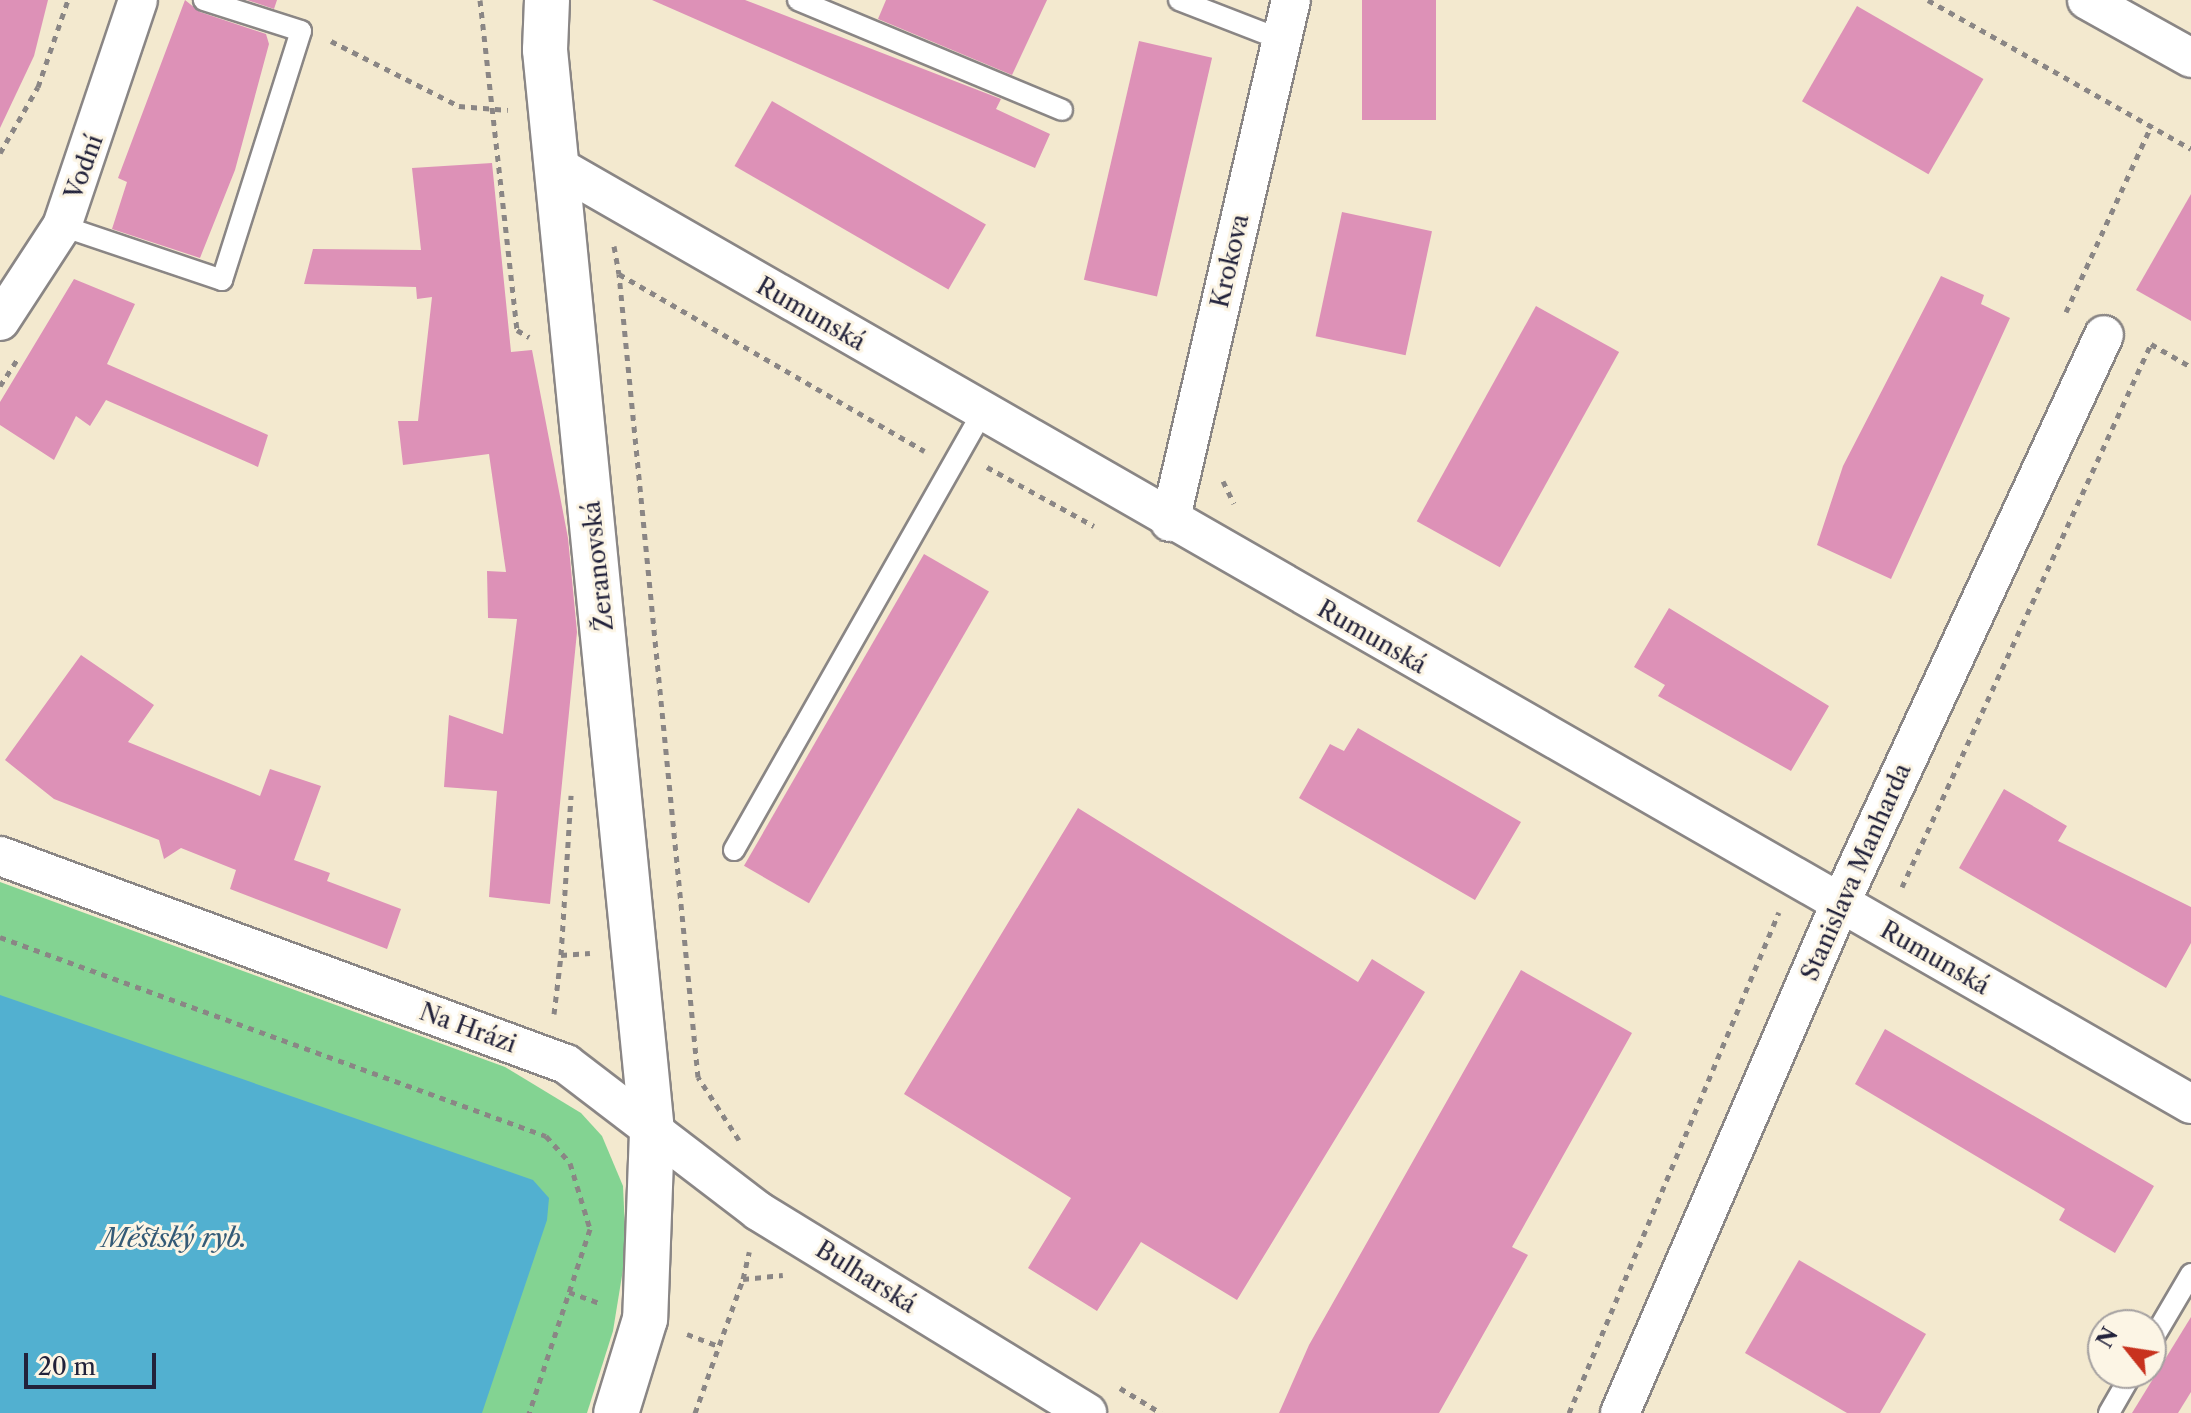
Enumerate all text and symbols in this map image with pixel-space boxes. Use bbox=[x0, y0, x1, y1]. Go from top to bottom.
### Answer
street label: Vodní bbox=[59, 131, 109, 203]
street label: Krokova bbox=[1205, 211, 1255, 311]
street label: Rumunská bbox=[751, 271, 871, 357]
street label: Žeranovská bbox=[577, 500, 619, 632]
street label: Rumunská bbox=[1312, 594, 1432, 680]
street label: Stanislava Manharda bbox=[1795, 759, 1917, 985]
street label: Rumunská bbox=[1875, 915, 1995, 1001]
street label: Na Hrázi bbox=[416, 997, 520, 1059]
water label: Městský ryb. bbox=[102, 1223, 248, 1255]
street label: Bulharská bbox=[810, 1235, 922, 1319]
north arrow bbox=[2087, 1309, 2167, 1389]
text: N bbox=[2091, 1323, 2124, 1353]
scale bar bbox=[28, 1337, 160, 1387]
text: 20 m bbox=[38, 1352, 96, 1381]

